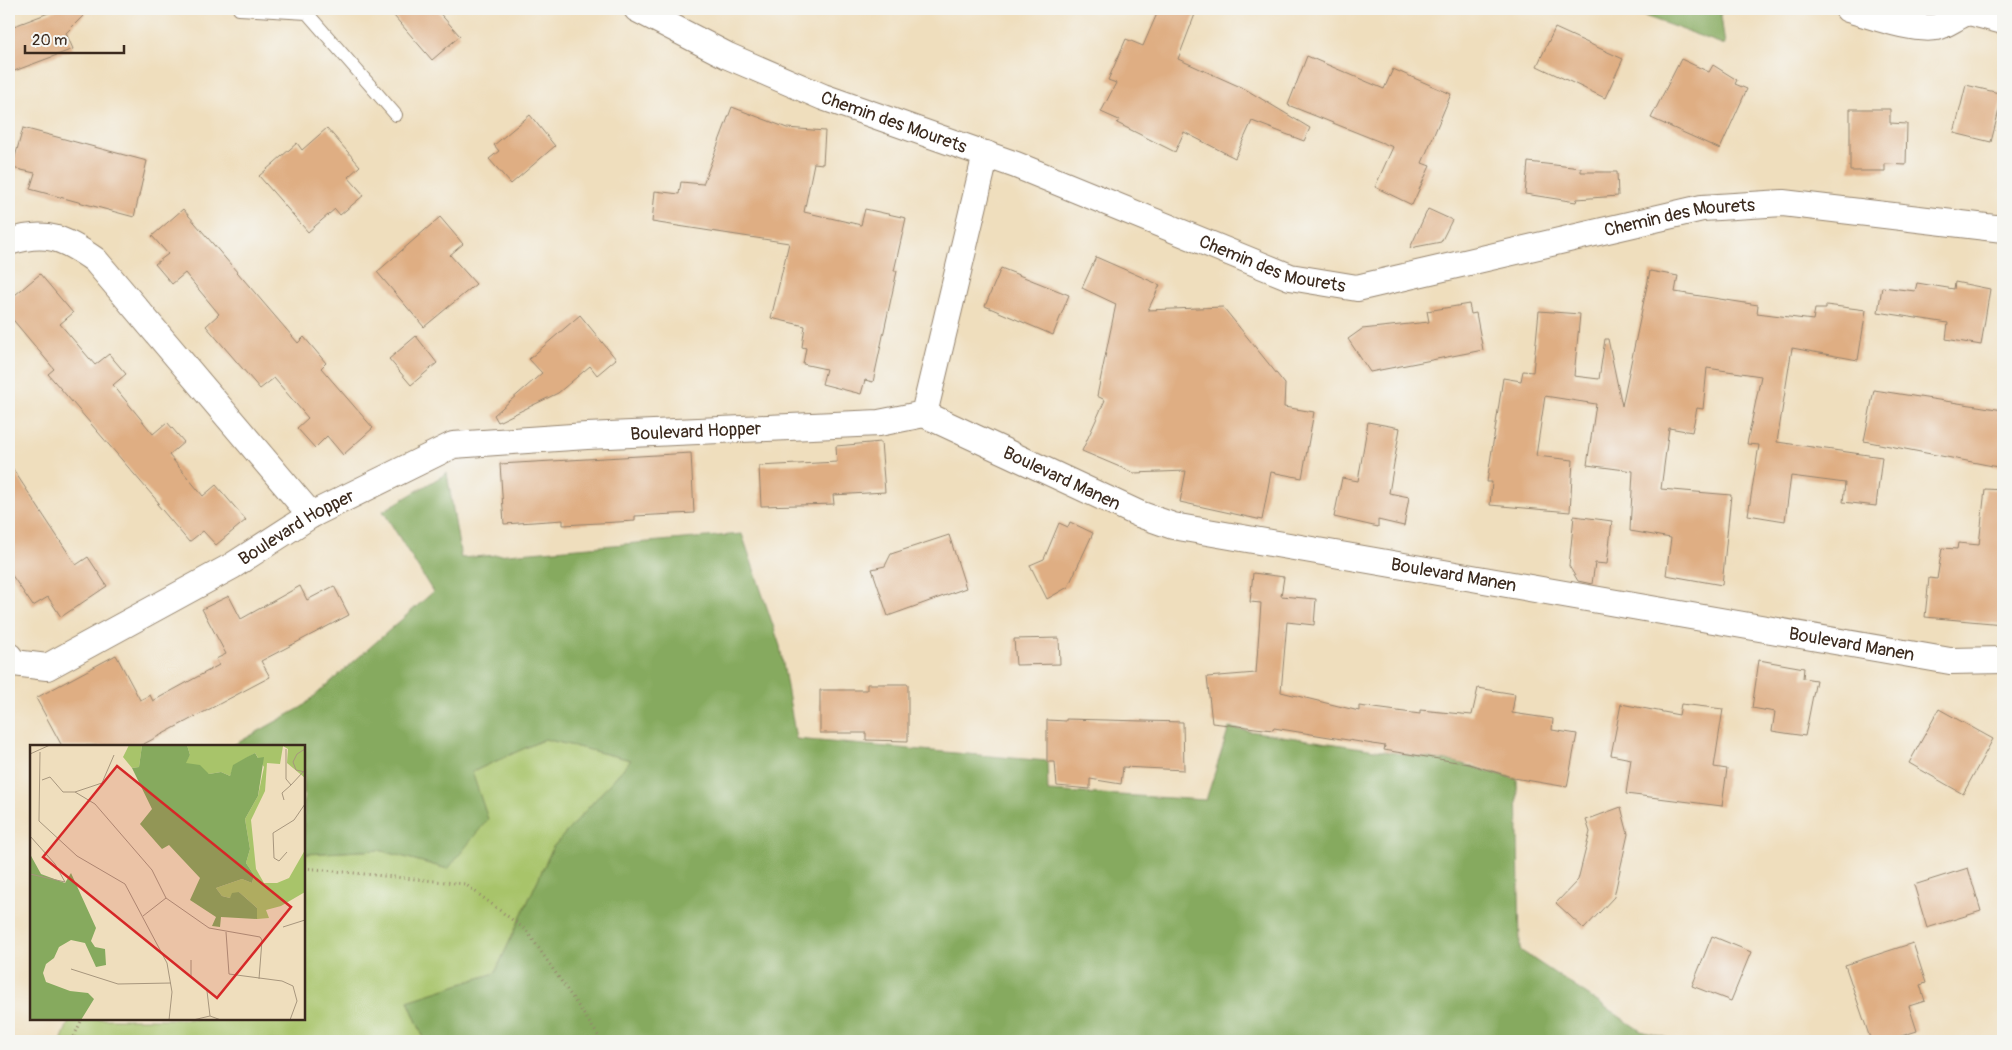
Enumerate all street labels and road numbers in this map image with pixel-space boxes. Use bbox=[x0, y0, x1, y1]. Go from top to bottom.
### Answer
street label: Chemin des Mourets bbox=[818, 86, 970, 158]
street label: Chemin des Mourets bbox=[1602, 193, 1756, 242]
street label: Chemin des Mourets bbox=[1196, 230, 1347, 297]
street label: Boulevard Hopper bbox=[630, 417, 762, 446]
street label: Boulevard Manen bbox=[999, 441, 1124, 515]
street label: Boulevard Hopper bbox=[234, 484, 359, 570]
street label: Boulevard Manen bbox=[1389, 553, 1518, 597]
street label: Boulevard Manen bbox=[1787, 622, 1916, 666]

